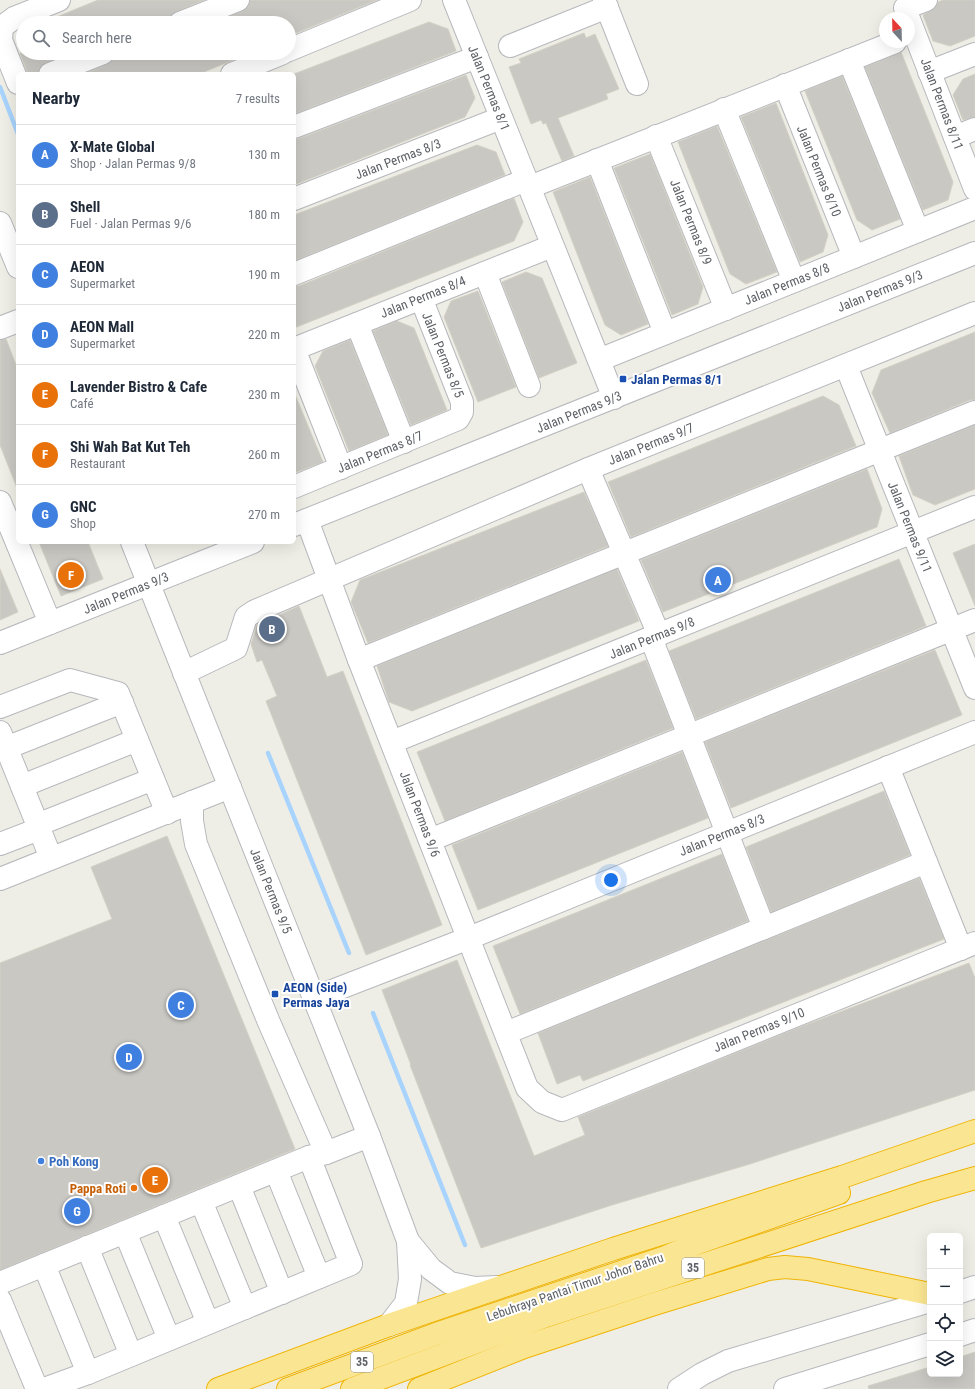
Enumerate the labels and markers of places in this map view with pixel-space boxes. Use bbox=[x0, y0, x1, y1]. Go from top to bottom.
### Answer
place label: Jalan Permas 8/1 bbox=[631, 372, 722, 387]
marker: Jalan Permas 8/1 bbox=[618, 374, 628, 384]
pin: F bbox=[58, 560, 84, 590]
pin: A bbox=[705, 565, 731, 595]
pin: B bbox=[259, 614, 285, 644]
place label: AEON (Side) Permas Jaya bbox=[283, 980, 350, 1010]
marker: AEON (Side) Permas Jaya bbox=[270, 989, 280, 999]
pin: C bbox=[168, 990, 194, 1020]
pin: D bbox=[116, 1042, 142, 1072]
place label: Poh Kong bbox=[49, 1154, 99, 1169]
marker: Poh Kong bbox=[36, 1156, 46, 1166]
pin: E bbox=[142, 1165, 168, 1195]
place label: Pappa Roti bbox=[70, 1181, 126, 1196]
marker: Pappa Roti bbox=[129, 1183, 139, 1193]
pin: G bbox=[64, 1196, 90, 1226]

